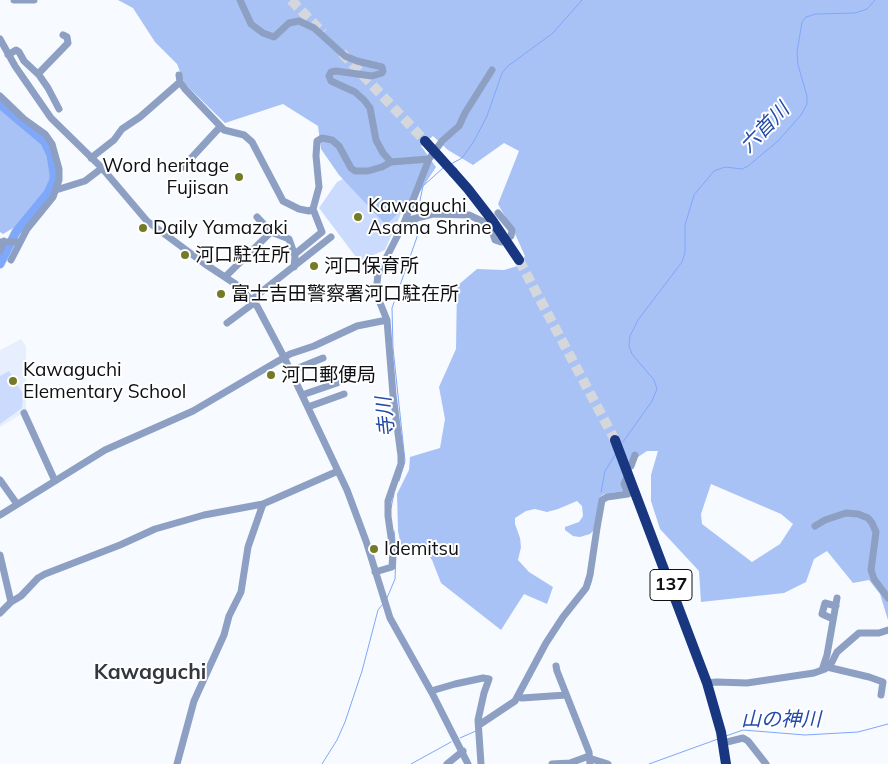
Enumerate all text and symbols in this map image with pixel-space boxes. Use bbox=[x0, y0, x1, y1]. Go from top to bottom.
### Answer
water label: 六首川 bbox=[736, 98, 794, 158]
place label: Word heritage Fujisan bbox=[102, 155, 229, 199]
marker: Word heritage Fujisan bbox=[233, 171, 245, 183]
place label: Kawaguchi Asama Shrine bbox=[368, 195, 492, 239]
marker: Kawaguchi Asama Shrine bbox=[352, 211, 364, 223]
place label: Daily Yamazaki bbox=[153, 217, 288, 239]
marker: Daily Yamazaki bbox=[137, 222, 149, 234]
place label: 河口駐在所 bbox=[195, 244, 290, 266]
marker: 河口駐在所 bbox=[179, 249, 191, 261]
place label: 河口保育所 bbox=[324, 255, 419, 277]
marker: 河口保育所 bbox=[308, 260, 320, 272]
place label: 富士吉田警察署河口駐在所 bbox=[231, 283, 459, 305]
marker: 富士吉田警察署河口駐在所 bbox=[215, 288, 227, 300]
place label: Kawaguchi Elementary School bbox=[23, 359, 186, 403]
place label: 河口郵便局 bbox=[281, 364, 376, 386]
marker: 河口郵便局 bbox=[265, 369, 277, 381]
marker: Kawaguchi Elementary School bbox=[7, 375, 19, 387]
water label: 寺川 bbox=[372, 396, 400, 438]
place label: Idemitsu bbox=[384, 538, 459, 560]
marker: Idemitsu bbox=[368, 543, 380, 555]
road number: 137 bbox=[650, 570, 692, 600]
district label: Kawaguchi bbox=[94, 660, 206, 686]
water label: 山の神川 bbox=[741, 708, 821, 732]

